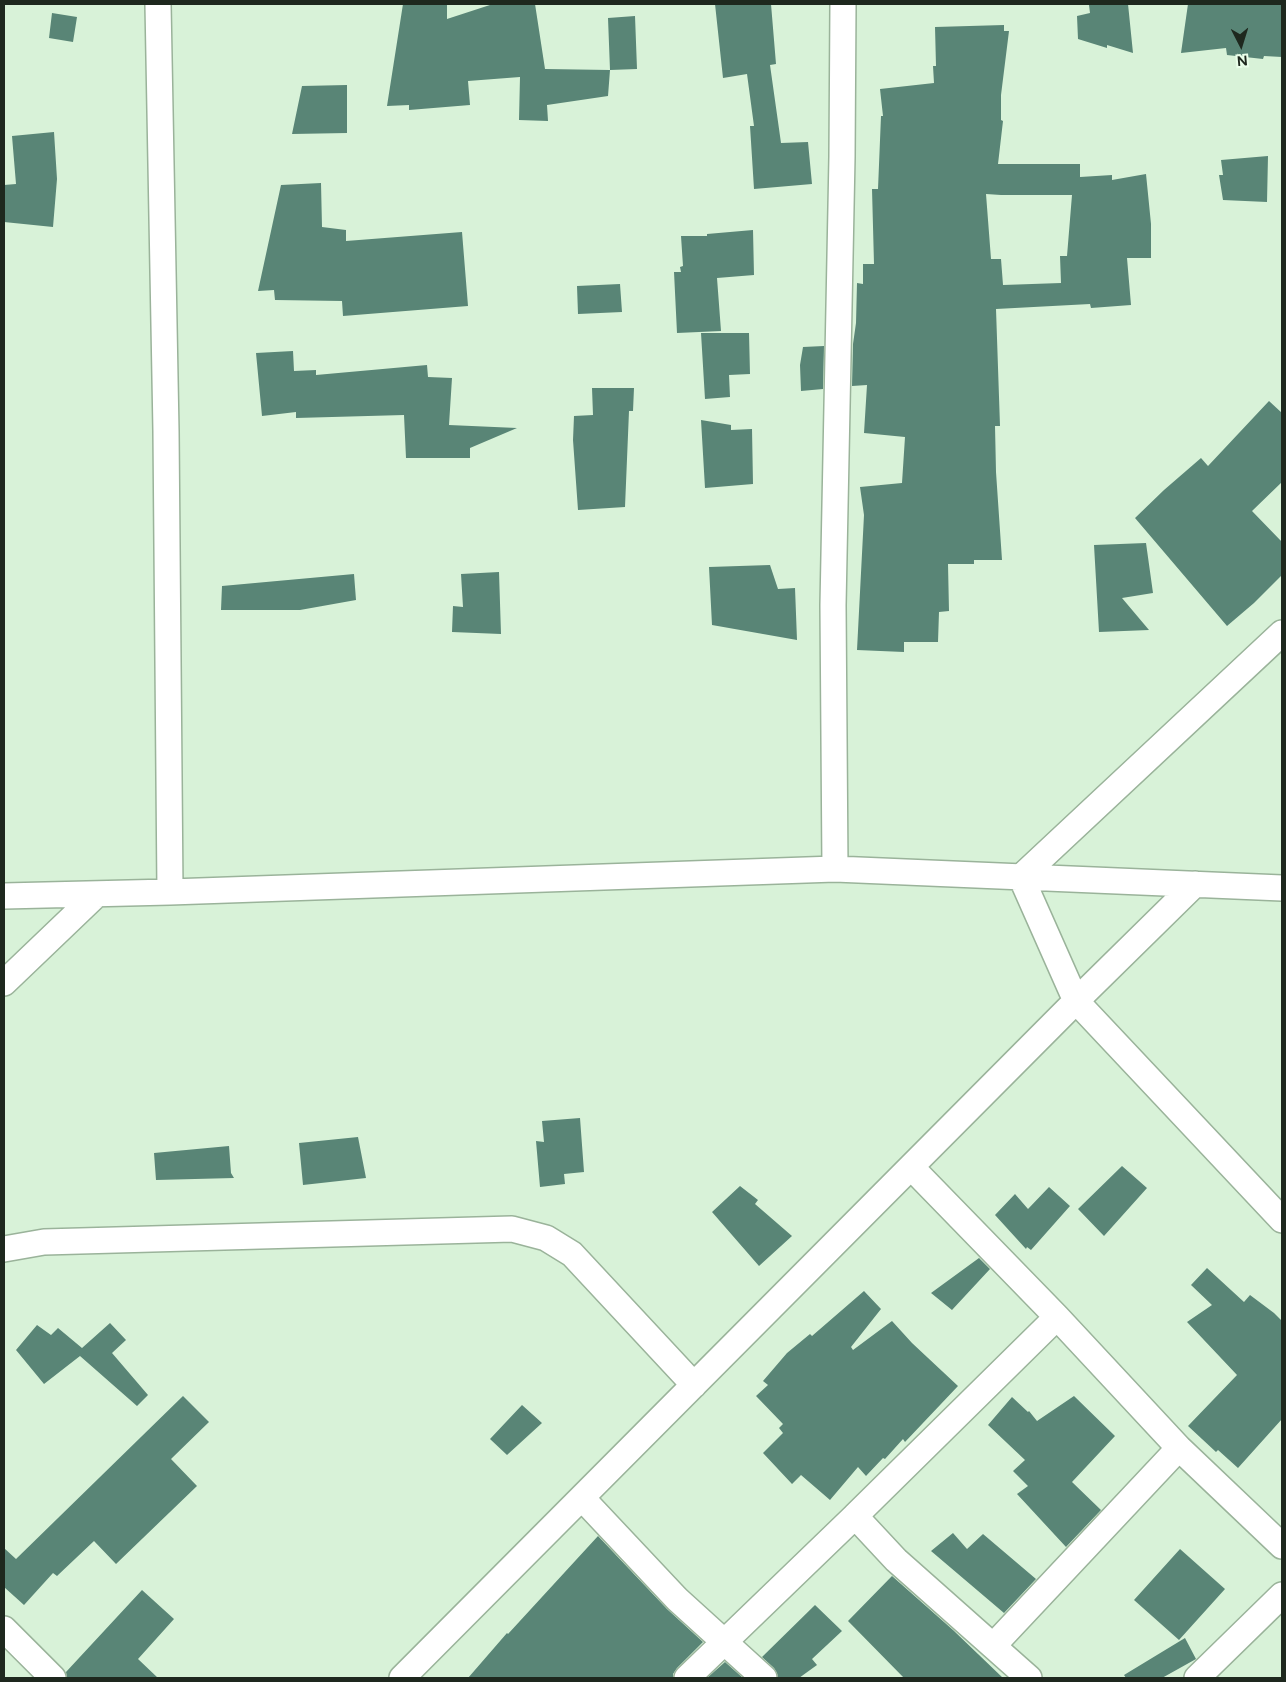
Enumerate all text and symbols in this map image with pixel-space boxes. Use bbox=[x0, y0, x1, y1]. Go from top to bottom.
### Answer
north arrow bbox=[1216, 20, 1266, 70]
text: N bbox=[1236, 52, 1248, 69]

